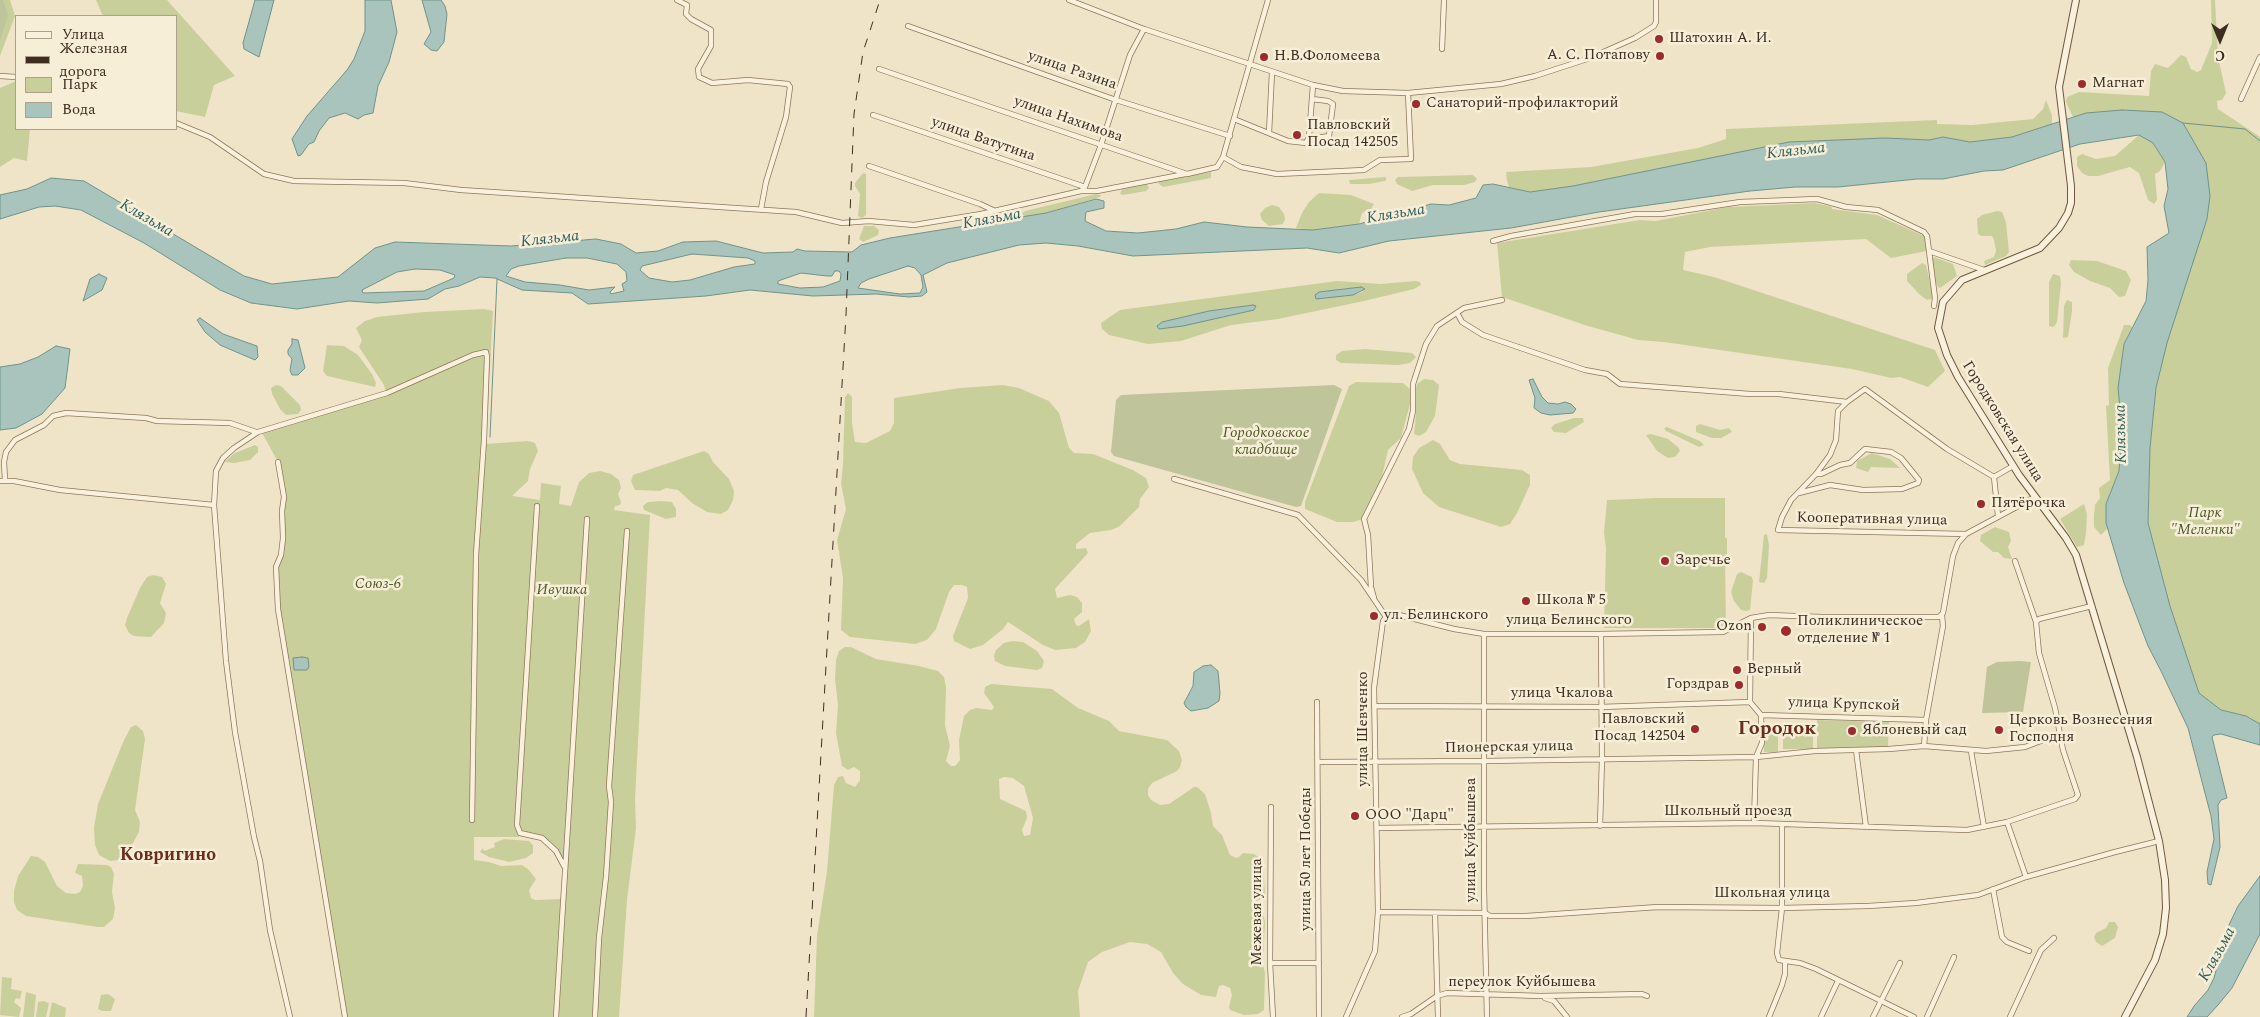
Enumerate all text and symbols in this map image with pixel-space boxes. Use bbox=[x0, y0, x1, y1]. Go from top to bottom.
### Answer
legend bbox=[15, 15, 178, 130]
north arrow bbox=[2195, 15, 2245, 65]
text: Улица bbox=[62, 23, 104, 46]
place label: Шатохин А. И. bbox=[1669, 30, 1771, 48]
marker: Шатохин А. И. bbox=[1653, 33, 1665, 45]
text: Железная дорога bbox=[60, 37, 128, 83]
text: С bbox=[2215, 45, 2225, 66]
street label: улица Разина bbox=[1025, 47, 1119, 95]
place label: А. С. Потапову bbox=[1547, 47, 1650, 65]
place label: Н.В.Фоломеева bbox=[1274, 48, 1380, 66]
marker: А. С. Потапову bbox=[1654, 50, 1666, 62]
marker: Н.В.Фоломеева bbox=[1258, 51, 1270, 63]
text: Парк bbox=[62, 73, 98, 96]
place label: Магнат bbox=[2092, 75, 2144, 93]
marker: Магнат bbox=[2076, 78, 2088, 90]
street label: улица Нахимова bbox=[1011, 93, 1125, 147]
place label: Санаторий-профилакторий bbox=[1426, 95, 1619, 113]
text: Вода bbox=[62, 98, 96, 121]
marker: Санаторий-профилакторий bbox=[1410, 98, 1422, 110]
street label: улица Ватутина bbox=[929, 114, 1037, 166]
place label: Павловский Посад 142505 bbox=[1307, 117, 1398, 152]
marker: Павловский Посад 142505 bbox=[1291, 129, 1303, 141]
water label: Клязьма bbox=[1766, 139, 1826, 165]
water label: Клязьма bbox=[116, 196, 176, 242]
water label: Клязьма bbox=[1365, 201, 1427, 229]
water label: Клязьма bbox=[961, 205, 1023, 235]
water label: Клязьма bbox=[520, 227, 580, 253]
street label: Городковская улица bbox=[1957, 358, 2047, 486]
water label: Клязьма bbox=[2112, 404, 2132, 464]
park label: Городковское кладбище bbox=[1223, 425, 1309, 460]
place label: Пятёрочка bbox=[1991, 495, 2066, 513]
marker: Пятёрочка bbox=[1975, 498, 1987, 510]
park label: Парк "Меленки" bbox=[2170, 505, 2240, 540]
street label: Кооперативная улица bbox=[1796, 510, 1948, 530]
place label: Заречье bbox=[1675, 552, 1731, 570]
marker: Заречье bbox=[1659, 555, 1671, 567]
park label: Союз-6 bbox=[355, 576, 401, 594]
park label: Ивушка bbox=[537, 582, 587, 600]
place label: Школа № 5 bbox=[1536, 592, 1606, 610]
marker: Школа № 5 bbox=[1520, 595, 1532, 607]
place label: ул. Белинского bbox=[1384, 607, 1488, 625]
marker: ул. Белинского bbox=[1368, 610, 1380, 622]
street label: улица Белинского bbox=[1506, 612, 1632, 630]
place label: Поликлиническое отделение № 1 bbox=[1797, 613, 1923, 648]
place label: Ozon bbox=[1716, 618, 1752, 636]
marker: Ozon bbox=[1756, 621, 1768, 633]
marker: Поликлиническое отделение № 1 bbox=[1779, 624, 1793, 638]
place label: Верный bbox=[1747, 661, 1802, 679]
marker: Верный bbox=[1731, 664, 1743, 676]
street label: улица Шевченко bbox=[1355, 671, 1373, 787]
place label: Горздрав bbox=[1666, 676, 1729, 694]
marker: Горздрав bbox=[1733, 679, 1745, 691]
street label: улица Чкалова bbox=[1511, 685, 1613, 703]
street label: улица Крупской bbox=[1788, 694, 1900, 716]
place label: Павловский Посад 142504 bbox=[1594, 711, 1685, 746]
place label: Церковь Вознесения Господня bbox=[2009, 712, 2153, 747]
district label: Городок bbox=[1738, 718, 1816, 742]
place label: Яблоневый сад bbox=[1862, 722, 1967, 740]
marker: Павловский Посад 142504 bbox=[1689, 723, 1701, 735]
marker: Церковь Вознесения Господня bbox=[1993, 724, 2005, 736]
marker: Яблоневый сад bbox=[1846, 725, 1858, 737]
street label: Пионерская улица bbox=[1445, 738, 1573, 758]
street label: улица Куйбышева bbox=[1463, 778, 1481, 902]
street label: улица 50 лет Победы bbox=[1298, 787, 1316, 931]
street label: Школьный проезд bbox=[1664, 803, 1792, 821]
place label: ООО "Дарц" bbox=[1365, 807, 1454, 825]
marker: ООО "Дарц" bbox=[1349, 810, 1361, 822]
district label: Ковригино bbox=[120, 845, 216, 867]
street label: Межевая улица bbox=[1249, 858, 1267, 966]
street label: Школьная улица bbox=[1714, 885, 1830, 903]
water label: Клязьма bbox=[2195, 925, 2241, 985]
street label: переулок Куйбышева bbox=[1448, 974, 1596, 992]

